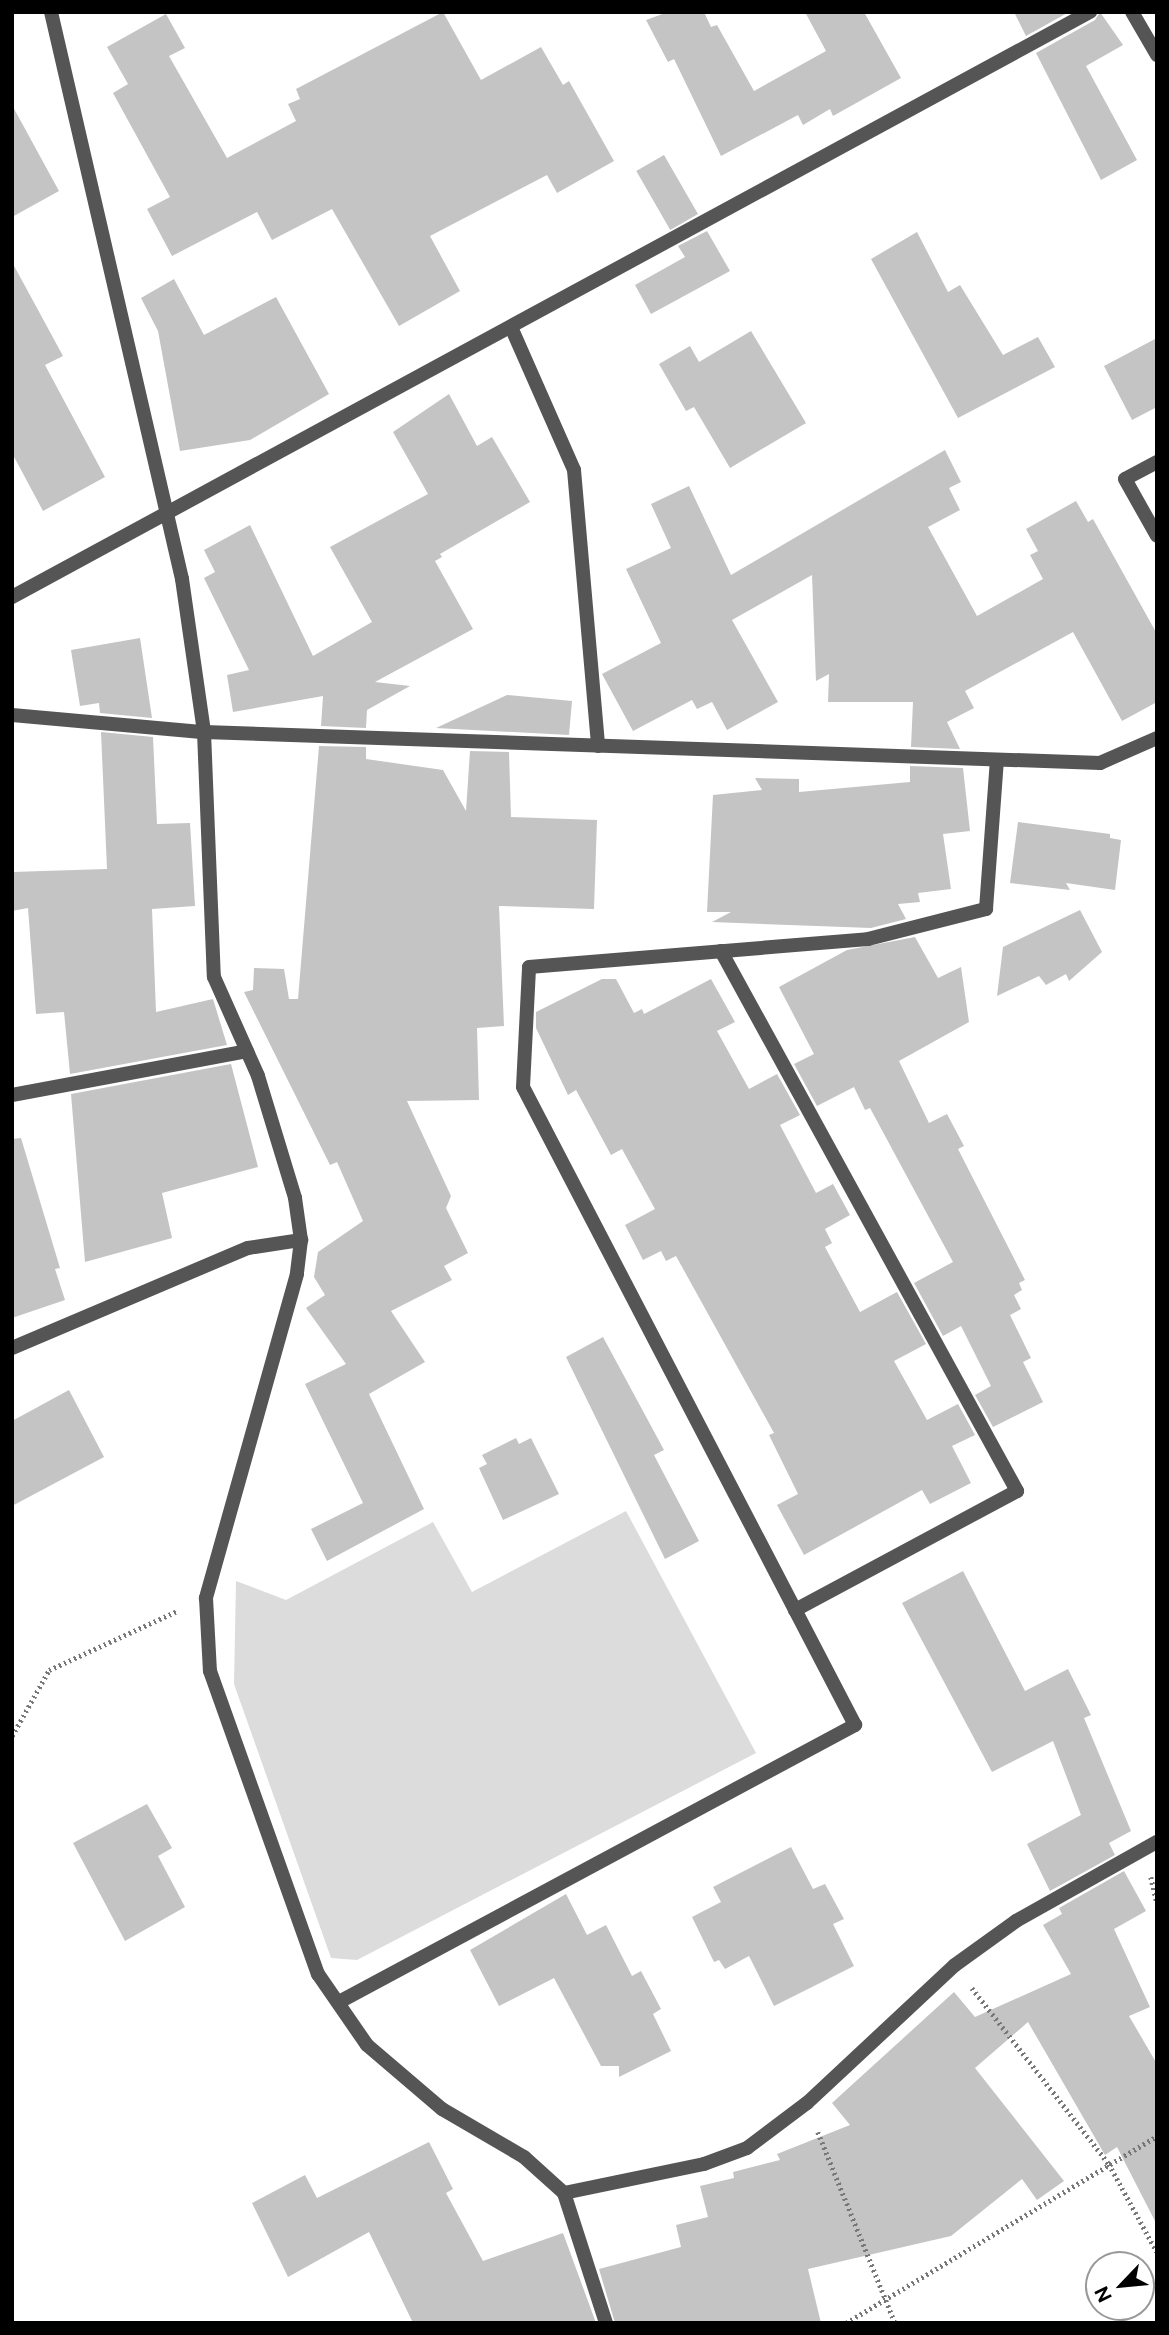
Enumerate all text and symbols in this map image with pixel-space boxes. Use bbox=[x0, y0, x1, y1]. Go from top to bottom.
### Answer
north arrow bbox=[1085, 2251, 1155, 2321]
text: N bbox=[1090, 2283, 1116, 2306]

